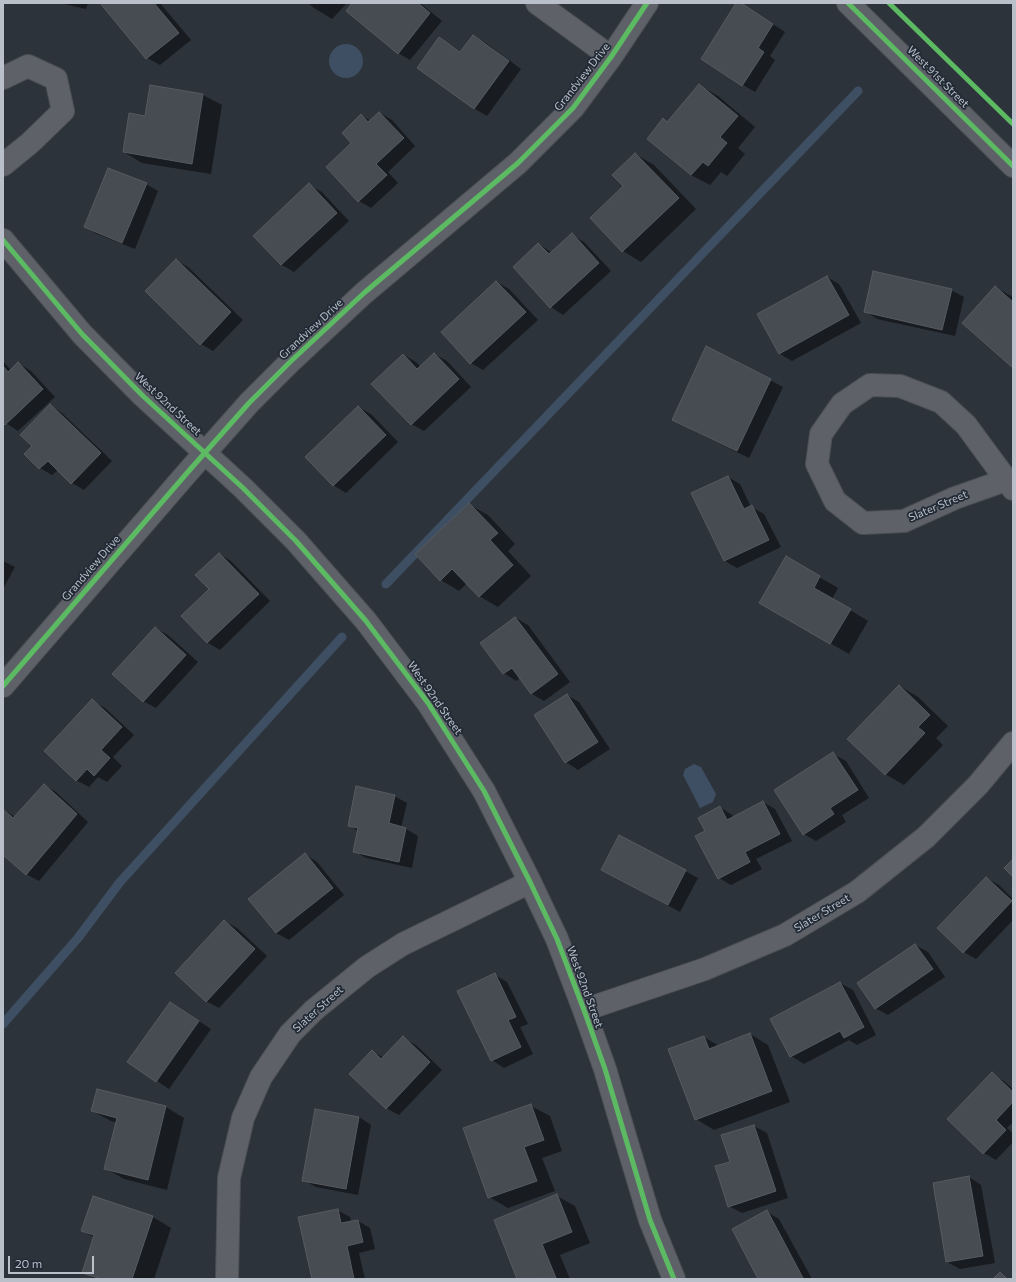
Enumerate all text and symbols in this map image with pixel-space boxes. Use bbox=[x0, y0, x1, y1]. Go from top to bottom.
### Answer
street label: Grandview Drive bbox=[551, 40, 613, 114]
street label: West 91st Street bbox=[904, 43, 972, 111]
street label: Grandview Drive bbox=[276, 296, 346, 362]
street label: West 92nd Street bbox=[132, 370, 204, 438]
street label: Slater Street bbox=[907, 488, 969, 524]
street label: Grandview Drive bbox=[59, 533, 123, 603]
street label: West 92nd Street bbox=[405, 659, 465, 737]
street label: Slater Street bbox=[792, 891, 852, 935]
street label: West 92nd Street bbox=[564, 944, 606, 1030]
street label: Slater Street bbox=[290, 983, 346, 1035]
scale bar bbox=[10, 1248, 96, 1274]
text: 20 m bbox=[15, 1256, 42, 1270]

